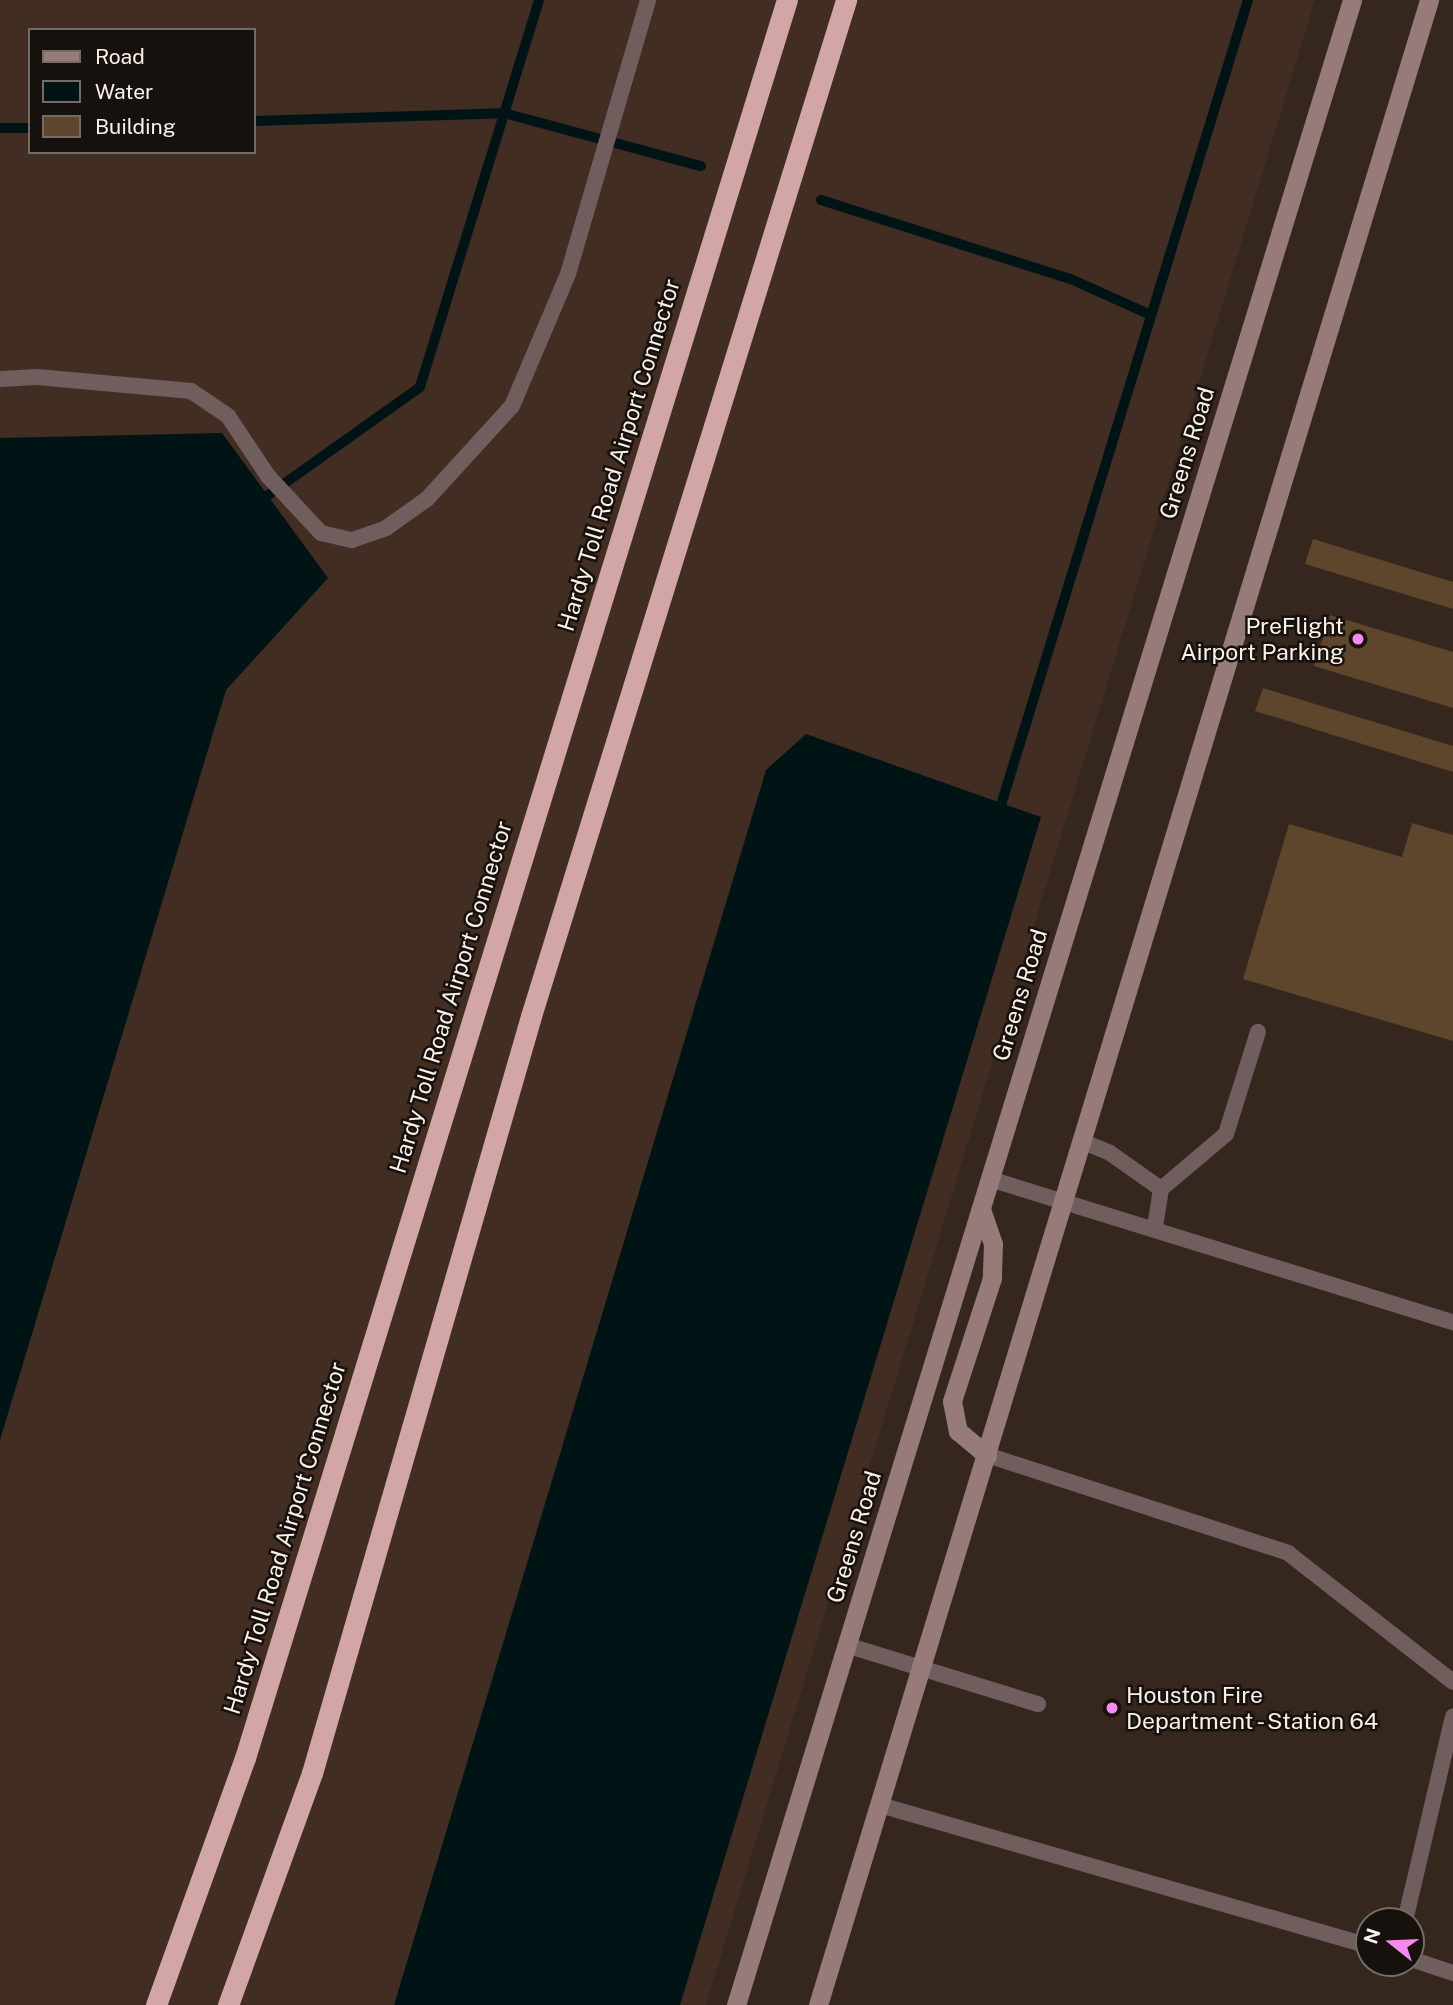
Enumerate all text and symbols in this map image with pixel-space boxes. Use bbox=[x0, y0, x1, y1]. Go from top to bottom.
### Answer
legend bbox=[28, 28, 256, 154]
text: Road bbox=[95, 44, 145, 69]
text: Water bbox=[95, 79, 153, 104]
text: Building bbox=[95, 114, 176, 139]
street label: Hardy Toll Road Airport Connector bbox=[552, 275, 686, 635]
street label: Greens Road bbox=[1154, 384, 1220, 522]
place label: PreFlight Airport Parking bbox=[1180, 612, 1344, 666]
marker: PreFlight Airport Parking bbox=[1350, 631, 1366, 647]
street label: Hardy Toll Road Airport Connector bbox=[384, 817, 518, 1177]
street label: Greens Road bbox=[987, 926, 1053, 1064]
street label: Hardy Toll Road Airport Connector bbox=[218, 1358, 352, 1718]
street label: Greens Road bbox=[821, 1468, 887, 1606]
place label: Houston Fire Department - Station 64 bbox=[1126, 1681, 1385, 1735]
marker: Houston Fire Department - Station 64 bbox=[1104, 1700, 1120, 1716]
north arrow bbox=[1355, 1907, 1425, 1977]
text: N bbox=[1359, 1926, 1385, 1947]

